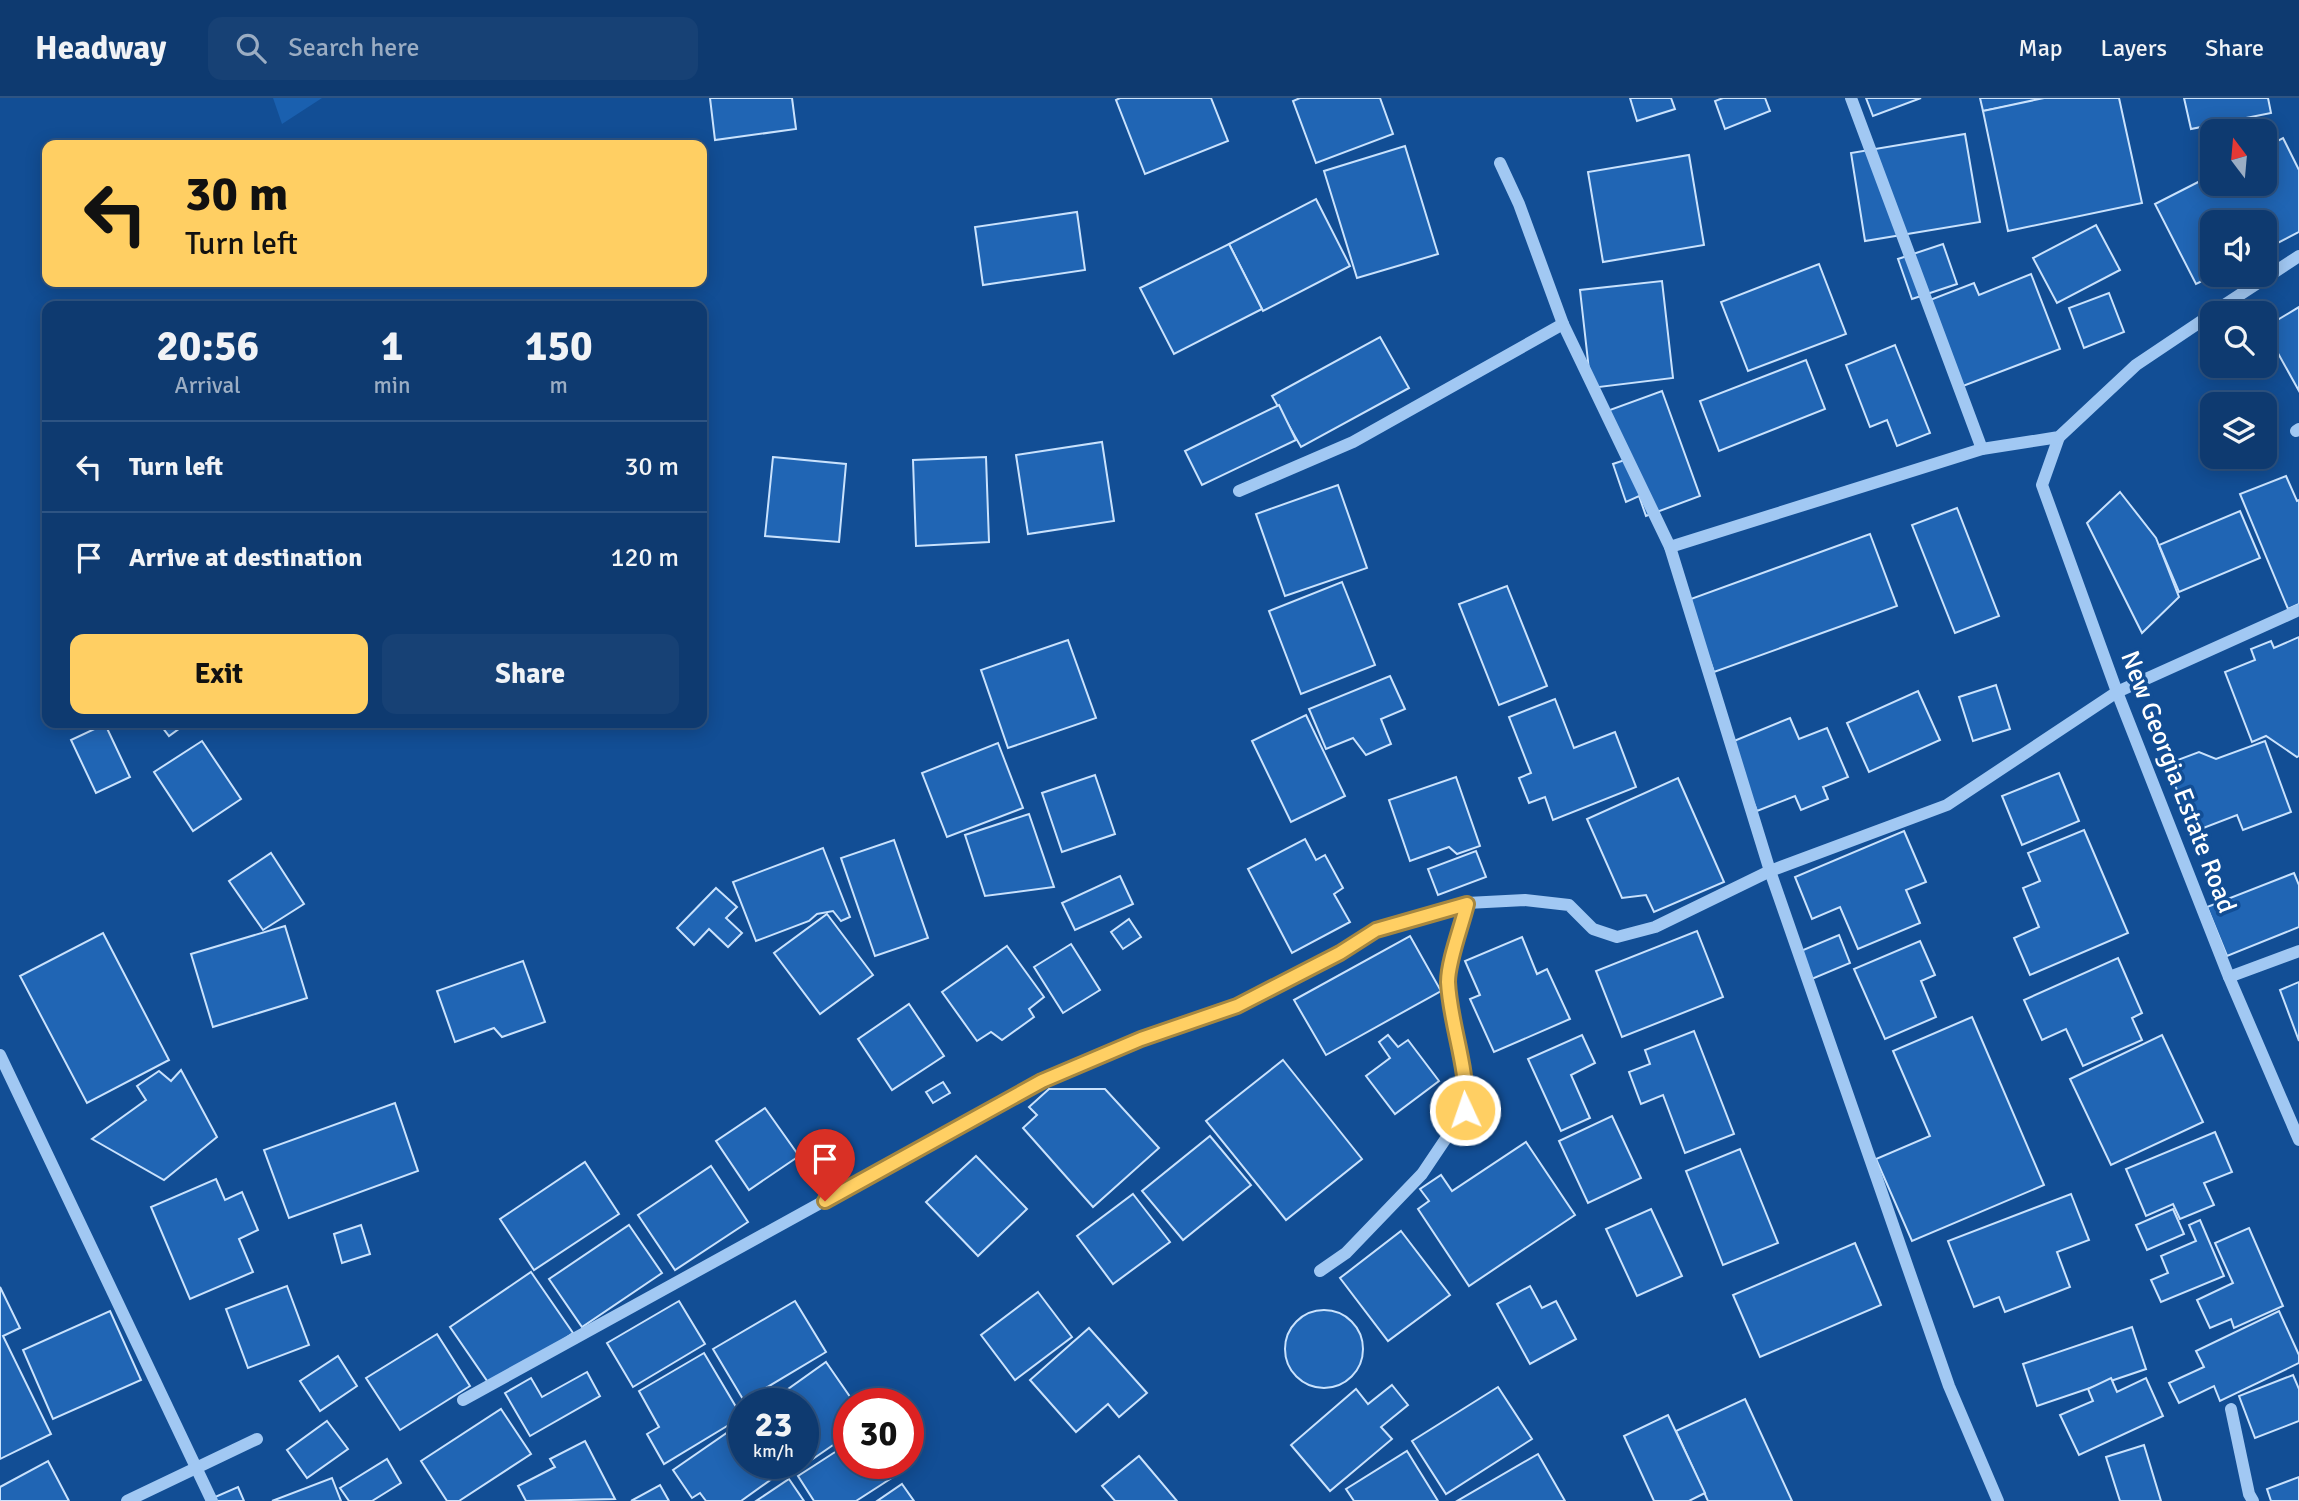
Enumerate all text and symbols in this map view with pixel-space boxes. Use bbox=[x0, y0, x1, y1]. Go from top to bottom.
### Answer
search box bbox=[208, 17, 698, 80]
text: Headway bbox=[35, 28, 166, 69]
icon: search bbox=[232, 29, 270, 67]
text: Search here bbox=[288, 32, 419, 64]
text: Map bbox=[2018, 33, 2063, 63]
text: Layers bbox=[2101, 33, 2167, 63]
text: Share bbox=[2205, 33, 2264, 63]
north arrow bbox=[2200, 119, 2277, 196]
map controls bbox=[2200, 119, 2277, 469]
text: 30 m bbox=[185, 164, 288, 224]
icon: left bbox=[70, 168, 161, 259]
button: sound bbox=[2200, 210, 2277, 287]
text: Turn left bbox=[185, 224, 298, 263]
button: search bbox=[2200, 301, 2277, 378]
text: 20:56 bbox=[156, 321, 259, 372]
text: 1 bbox=[381, 321, 403, 372]
text: 150 bbox=[525, 321, 593, 372]
text: Arrival bbox=[175, 371, 241, 400]
text: min bbox=[373, 371, 411, 400]
text: m bbox=[550, 371, 568, 400]
button: layers bbox=[2200, 392, 2277, 469]
icon: left bbox=[70, 448, 108, 486]
text: Turn left bbox=[129, 451, 223, 483]
text: 30 m bbox=[624, 451, 679, 483]
icon: arrive bbox=[70, 539, 108, 577]
text: Arrive at destination bbox=[129, 542, 362, 574]
text: 120 m bbox=[610, 542, 679, 574]
button: Exit bbox=[70, 634, 368, 714]
button: Share bbox=[382, 634, 679, 714]
street label: New Georgia Estate Road bbox=[2113, 646, 2243, 918]
position arrow bbox=[1428, 1073, 1502, 1147]
pin bbox=[795, 1129, 855, 1201]
icon: arrive bbox=[806, 1140, 844, 1178]
speed limit sign: 30 bbox=[833, 1388, 924, 1479]
text: 23 bbox=[755, 1403, 792, 1446]
text: km/h bbox=[753, 1440, 794, 1462]

